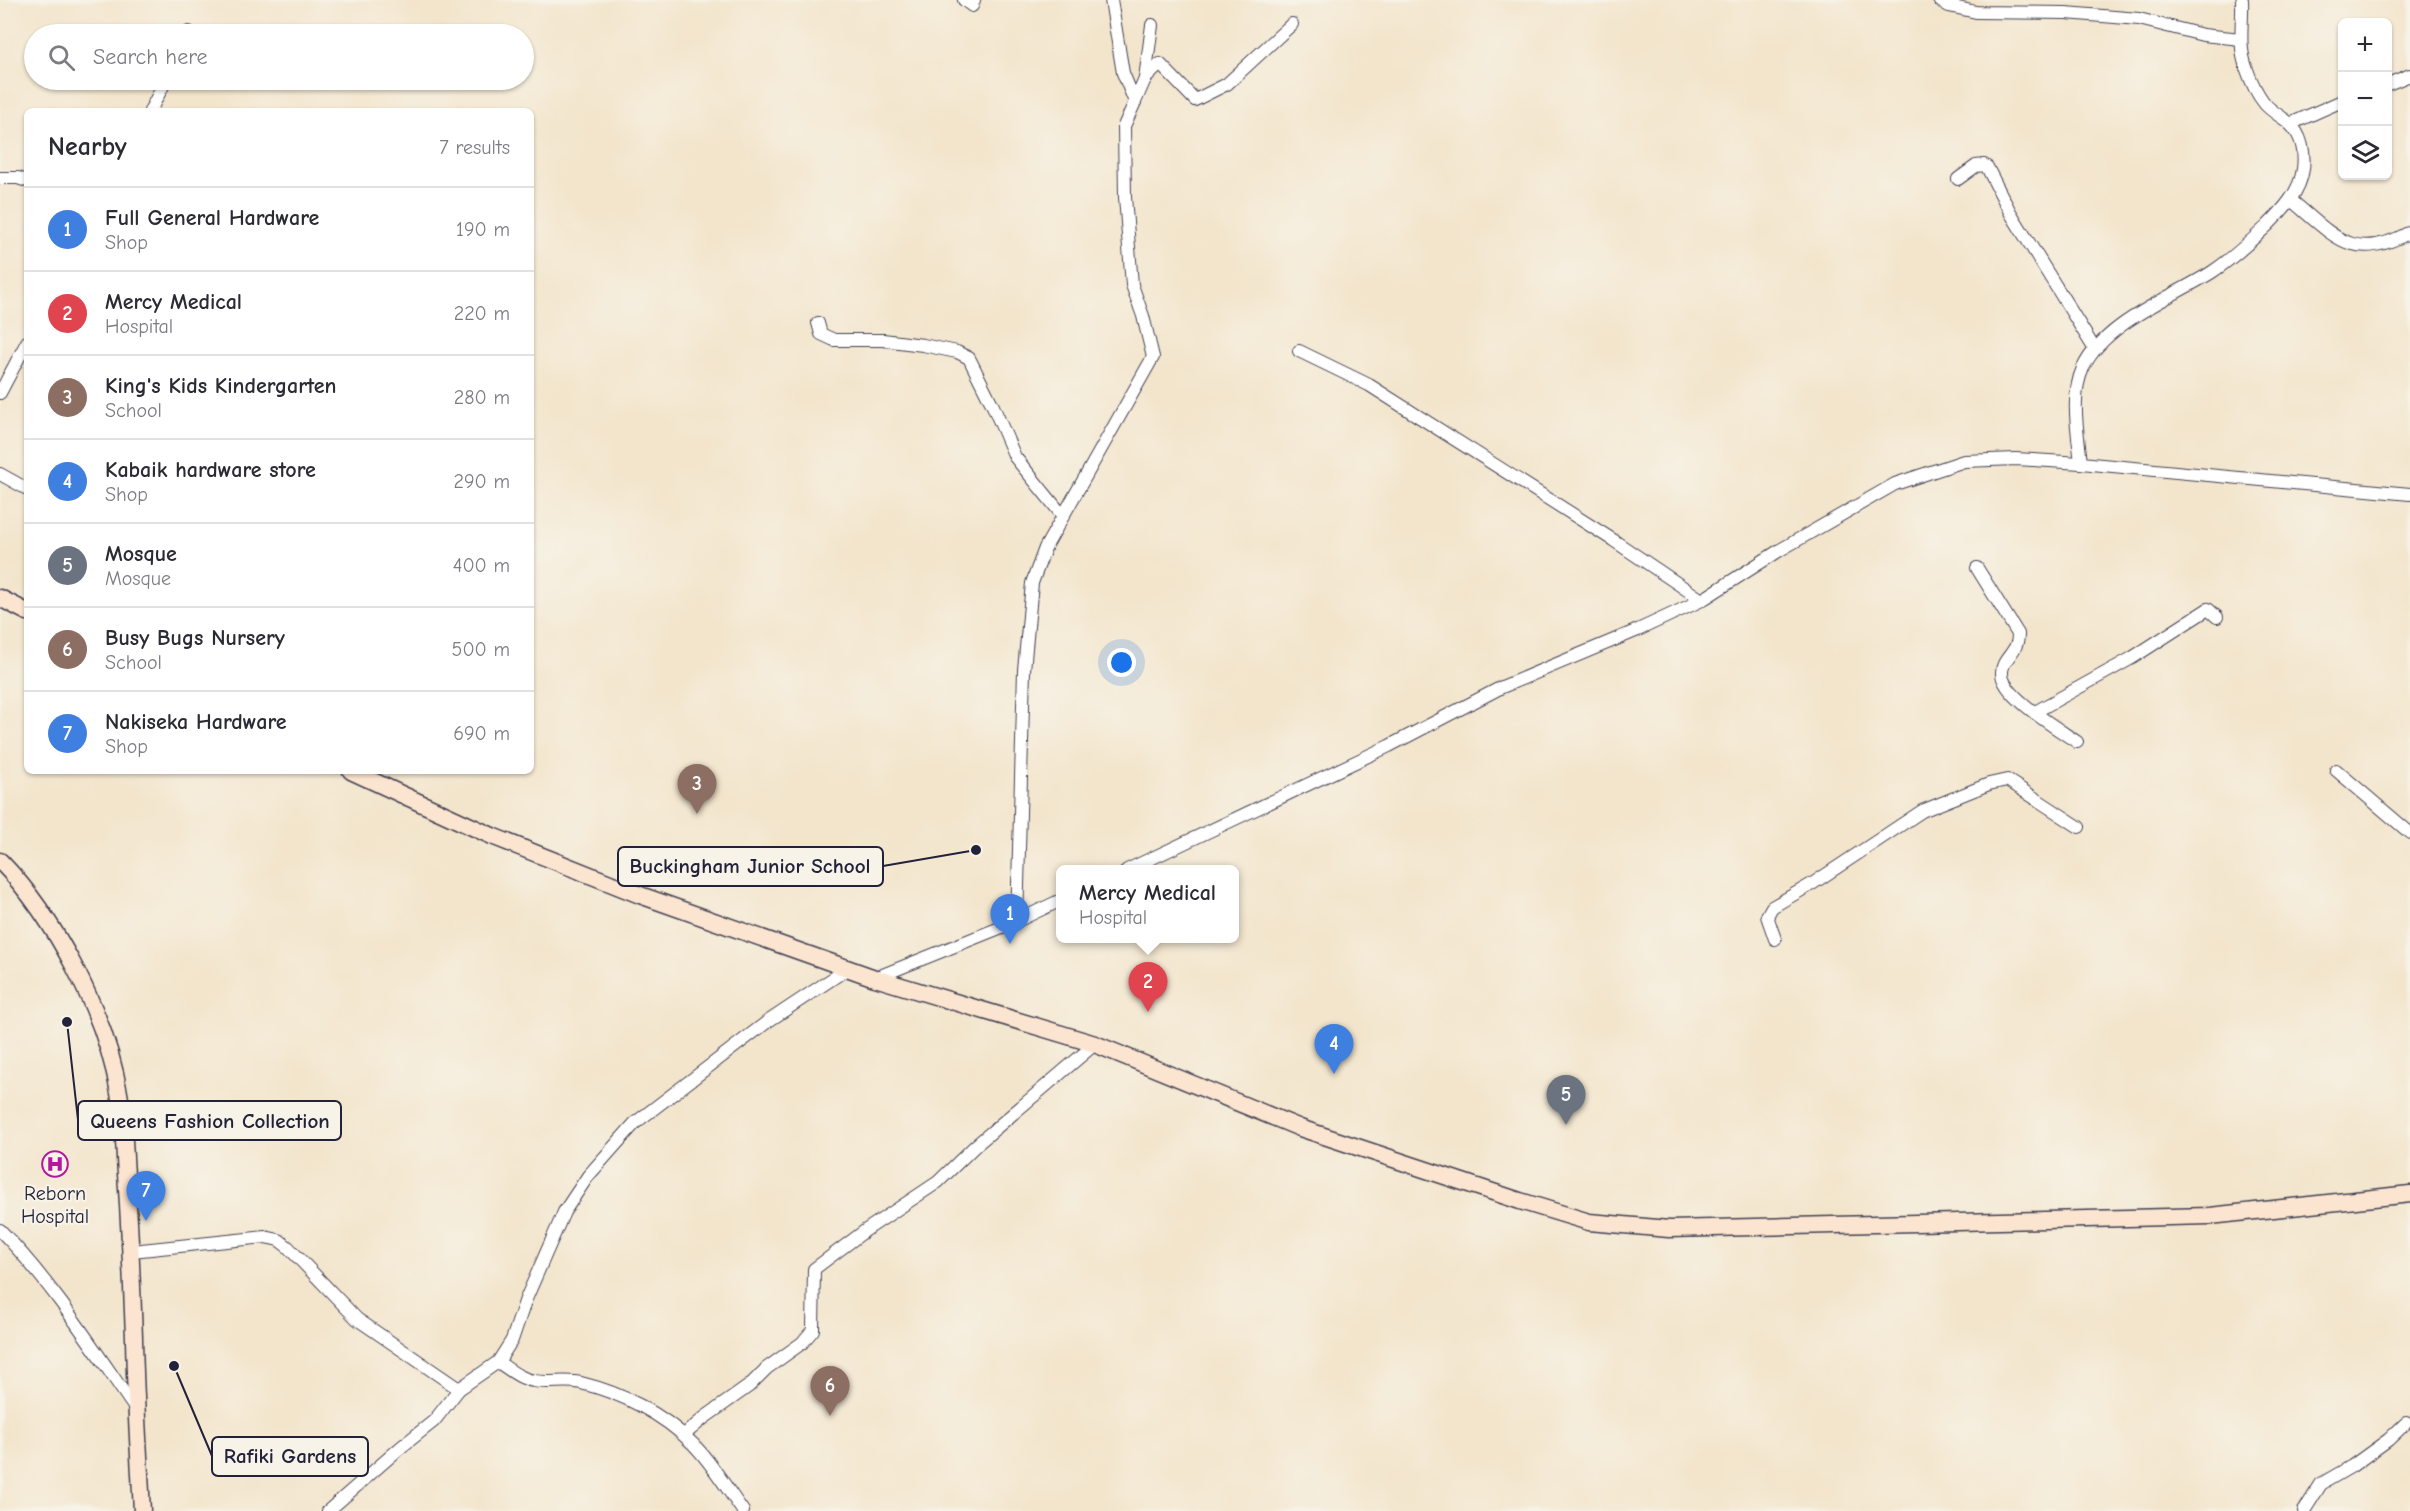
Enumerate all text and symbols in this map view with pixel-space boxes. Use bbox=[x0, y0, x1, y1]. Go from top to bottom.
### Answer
map controls bbox=[2338, 18, 2392, 180]
button: + bbox=[2338, 18, 2392, 72]
search box bbox=[24, 24, 534, 90]
icon: search bbox=[45, 41, 78, 74]
text: Search here bbox=[93, 44, 208, 70]
button: − bbox=[2338, 72, 2392, 126]
button: layers bbox=[2338, 126, 2392, 180]
text: Nearby bbox=[48, 132, 127, 162]
text: 7 results bbox=[439, 136, 510, 159]
text: Full General Hardware bbox=[105, 205, 319, 231]
text: 1 bbox=[64, 218, 71, 241]
text: 190 m bbox=[456, 218, 510, 241]
text: Shop bbox=[105, 231, 148, 254]
text: Mercy Medical bbox=[105, 289, 242, 315]
text: 2 bbox=[63, 302, 72, 325]
text: 220 m bbox=[454, 302, 510, 325]
text: Hospital bbox=[105, 315, 173, 338]
text: King's Kids Kindergarten bbox=[105, 373, 337, 399]
text: 3 bbox=[63, 386, 72, 409]
text: 280 m bbox=[454, 386, 510, 409]
text: School bbox=[105, 399, 162, 422]
text: Kabaik hardware store bbox=[105, 457, 316, 483]
text: 4 bbox=[63, 470, 72, 493]
text: 290 m bbox=[454, 470, 510, 493]
text: Shop bbox=[105, 483, 148, 506]
text: Mosque bbox=[105, 541, 177, 567]
text: 5 bbox=[62, 554, 73, 577]
text: 400 m bbox=[453, 554, 510, 577]
text: Mosque bbox=[105, 567, 171, 590]
text: Busy Bugs Nursery bbox=[105, 625, 285, 651]
text: 6 bbox=[62, 638, 73, 661]
text: 500 m bbox=[452, 638, 510, 661]
your location bbox=[1107, 648, 1136, 677]
text: School bbox=[105, 651, 162, 674]
text: Nakiseka Hardware bbox=[105, 709, 287, 735]
text: 7 bbox=[63, 722, 72, 745]
text: 690 m bbox=[453, 722, 510, 745]
text: Shop bbox=[105, 735, 148, 758]
pin: 3 bbox=[678, 764, 716, 814]
callout: Buckingham Junior School bbox=[618, 847, 883, 886]
text: Buckingham Junior School bbox=[630, 854, 870, 878]
popup bbox=[1056, 865, 1239, 943]
text: Mercy Medical bbox=[1079, 880, 1216, 906]
pin: 1 bbox=[990, 894, 1030, 944]
text: Hospital bbox=[1079, 906, 1147, 929]
pin: 2 bbox=[1128, 962, 1168, 1012]
pin: 4 bbox=[1314, 1024, 1354, 1074]
pin: 5 bbox=[1546, 1076, 1586, 1125]
callout: Queens Fashion Collection bbox=[78, 1101, 341, 1140]
text: Queens Fashion Collection bbox=[90, 1109, 330, 1133]
hospital icon: Reborn Hospital bbox=[40, 1149, 70, 1179]
pin: 7 bbox=[126, 1172, 166, 1221]
place label: Reborn Hospital bbox=[21, 1182, 89, 1228]
pin: 6 bbox=[810, 1366, 850, 1416]
callout: Rafiki Gardens bbox=[212, 1437, 368, 1476]
text: Rafiki Gardens bbox=[224, 1444, 356, 1468]

